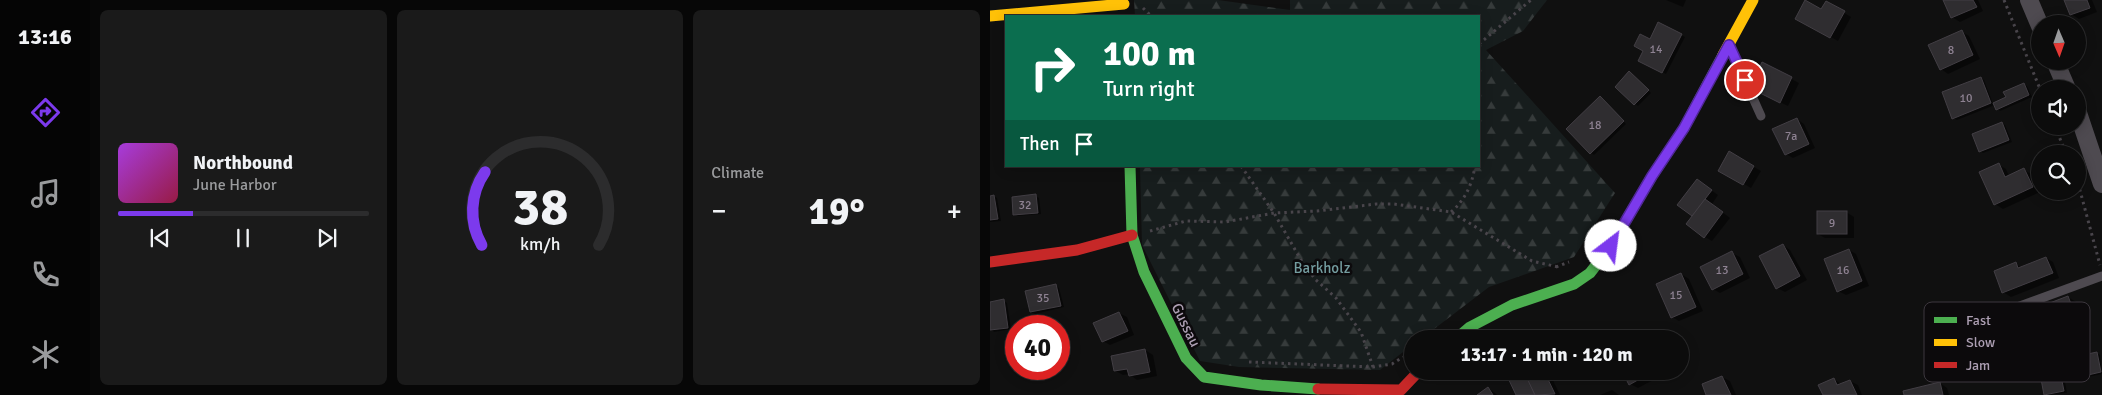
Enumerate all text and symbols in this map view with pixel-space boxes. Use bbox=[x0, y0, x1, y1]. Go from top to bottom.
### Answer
north arrow bbox=[2031, 15, 2086, 70]
map controls bbox=[2031, 15, 2086, 200]
text: 13:16 bbox=[18, 23, 72, 50]
text: 100 m bbox=[1103, 32, 1196, 75]
icon: right bbox=[1020, 35, 1085, 100]
house number: 14 bbox=[1650, 42, 1663, 57]
house number: 8 bbox=[1948, 43, 1954, 58]
pin bbox=[1724, 59, 1766, 101]
icon: arrive bbox=[1731, 66, 1759, 94]
text: Turn right bbox=[1103, 75, 1195, 102]
button: sound bbox=[2031, 80, 2086, 135]
house number: 10 bbox=[1960, 91, 1972, 106]
icon: directions bbox=[28, 95, 63, 130]
house number: 18 bbox=[1589, 118, 1601, 133]
house number: 7a bbox=[1785, 129, 1797, 144]
icon: arrive bbox=[1070, 130, 1098, 158]
text: Then bbox=[1020, 132, 1060, 156]
button: search bbox=[2031, 145, 2086, 200]
text: Northbound bbox=[193, 151, 293, 175]
text: Climate bbox=[711, 163, 764, 183]
text: June Harbor bbox=[193, 175, 277, 195]
text: 38 bbox=[512, 175, 568, 239]
icon: music bbox=[28, 176, 63, 211]
text: 19° bbox=[809, 188, 865, 235]
text: − bbox=[711, 194, 726, 228]
text: + bbox=[947, 194, 962, 228]
house number: 32 bbox=[1019, 198, 1031, 213]
house number: 9 bbox=[1829, 216, 1835, 231]
position arrow bbox=[1584, 219, 1636, 271]
icon: previous bbox=[146, 224, 174, 252]
icon: pause bbox=[229, 224, 257, 252]
icon: next bbox=[313, 224, 341, 252]
text: km/h bbox=[520, 233, 560, 255]
icon: phone bbox=[28, 257, 63, 292]
park label: Barkholz bbox=[1293, 259, 1351, 277]
house number: 13 bbox=[1716, 263, 1728, 278]
house number: 16 bbox=[1837, 263, 1849, 278]
house number: 15 bbox=[1670, 288, 1682, 303]
house number: 35 bbox=[1037, 291, 1049, 306]
street label: Gussau bbox=[1168, 300, 1204, 350]
legend bbox=[1924, 302, 2090, 382]
text: Fast bbox=[1966, 312, 1991, 329]
speed limit sign: 40 bbox=[1005, 315, 1070, 380]
text: Slow bbox=[1966, 334, 1995, 351]
icon: climate bbox=[28, 337, 63, 372]
text: 13:17 · 1 min · 120 m bbox=[1460, 343, 1633, 367]
text: Jam bbox=[1966, 357, 1990, 374]

